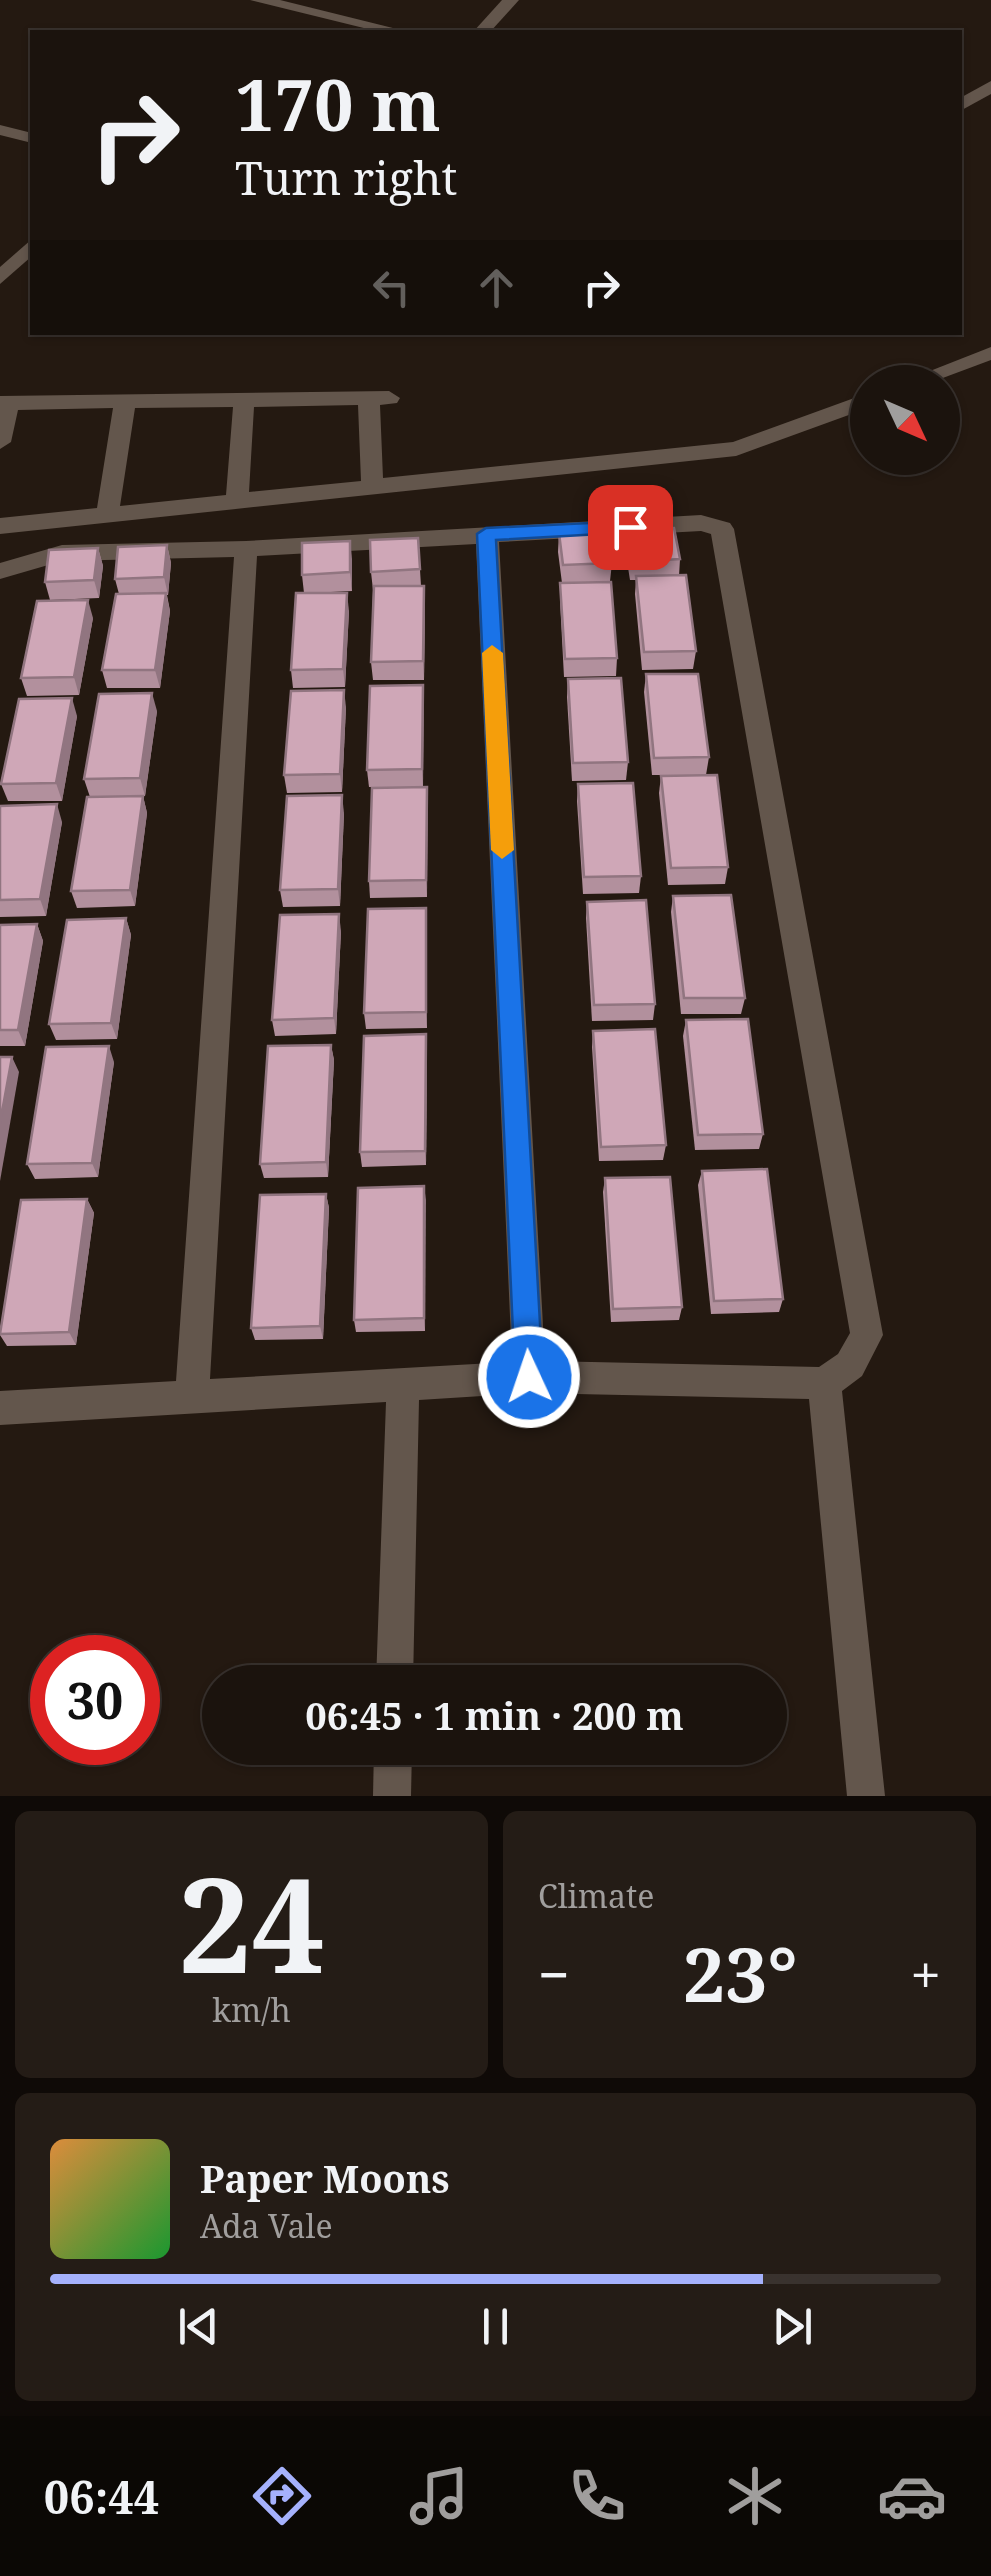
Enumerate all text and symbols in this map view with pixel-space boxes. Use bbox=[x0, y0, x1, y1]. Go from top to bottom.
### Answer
text: 170 m bbox=[235, 56, 441, 152]
icon: right bbox=[70, 70, 200, 200]
text: Turn right bbox=[235, 147, 457, 208]
icon: left bbox=[364, 260, 419, 315]
icon: ahead bbox=[469, 260, 524, 315]
icon: right bbox=[574, 260, 629, 315]
north arrow bbox=[850, 365, 960, 475]
map controls bbox=[850, 365, 960, 475]
pin bbox=[588, 485, 673, 570]
icon: arrive bbox=[603, 500, 658, 555]
position arrow bbox=[477, 1325, 581, 1429]
speed limit sign: 30 bbox=[30, 1635, 160, 1765]
text: 06:45 · 1 min · 200 m bbox=[305, 1689, 684, 1741]
text: 24 bbox=[178, 1834, 325, 2011]
text: Climate bbox=[538, 1874, 654, 1917]
text: 23° bbox=[683, 1922, 797, 2024]
text: − bbox=[538, 1936, 570, 2011]
text: + bbox=[910, 1936, 941, 2011]
text: km/h bbox=[212, 1988, 291, 2031]
text: Paper Moons bbox=[200, 2152, 450, 2204]
text: Ada Vale bbox=[200, 2204, 333, 2247]
icon: previous bbox=[171, 2299, 226, 2354]
icon: pause bbox=[468, 2299, 523, 2354]
icon: next bbox=[765, 2299, 820, 2354]
icon: directions bbox=[247, 2461, 317, 2531]
icon: music bbox=[404, 2461, 474, 2531]
icon: phone bbox=[562, 2461, 632, 2531]
icon: climate bbox=[720, 2461, 790, 2531]
icon: car bbox=[877, 2461, 947, 2531]
text: 06:44 bbox=[44, 2466, 159, 2527]

